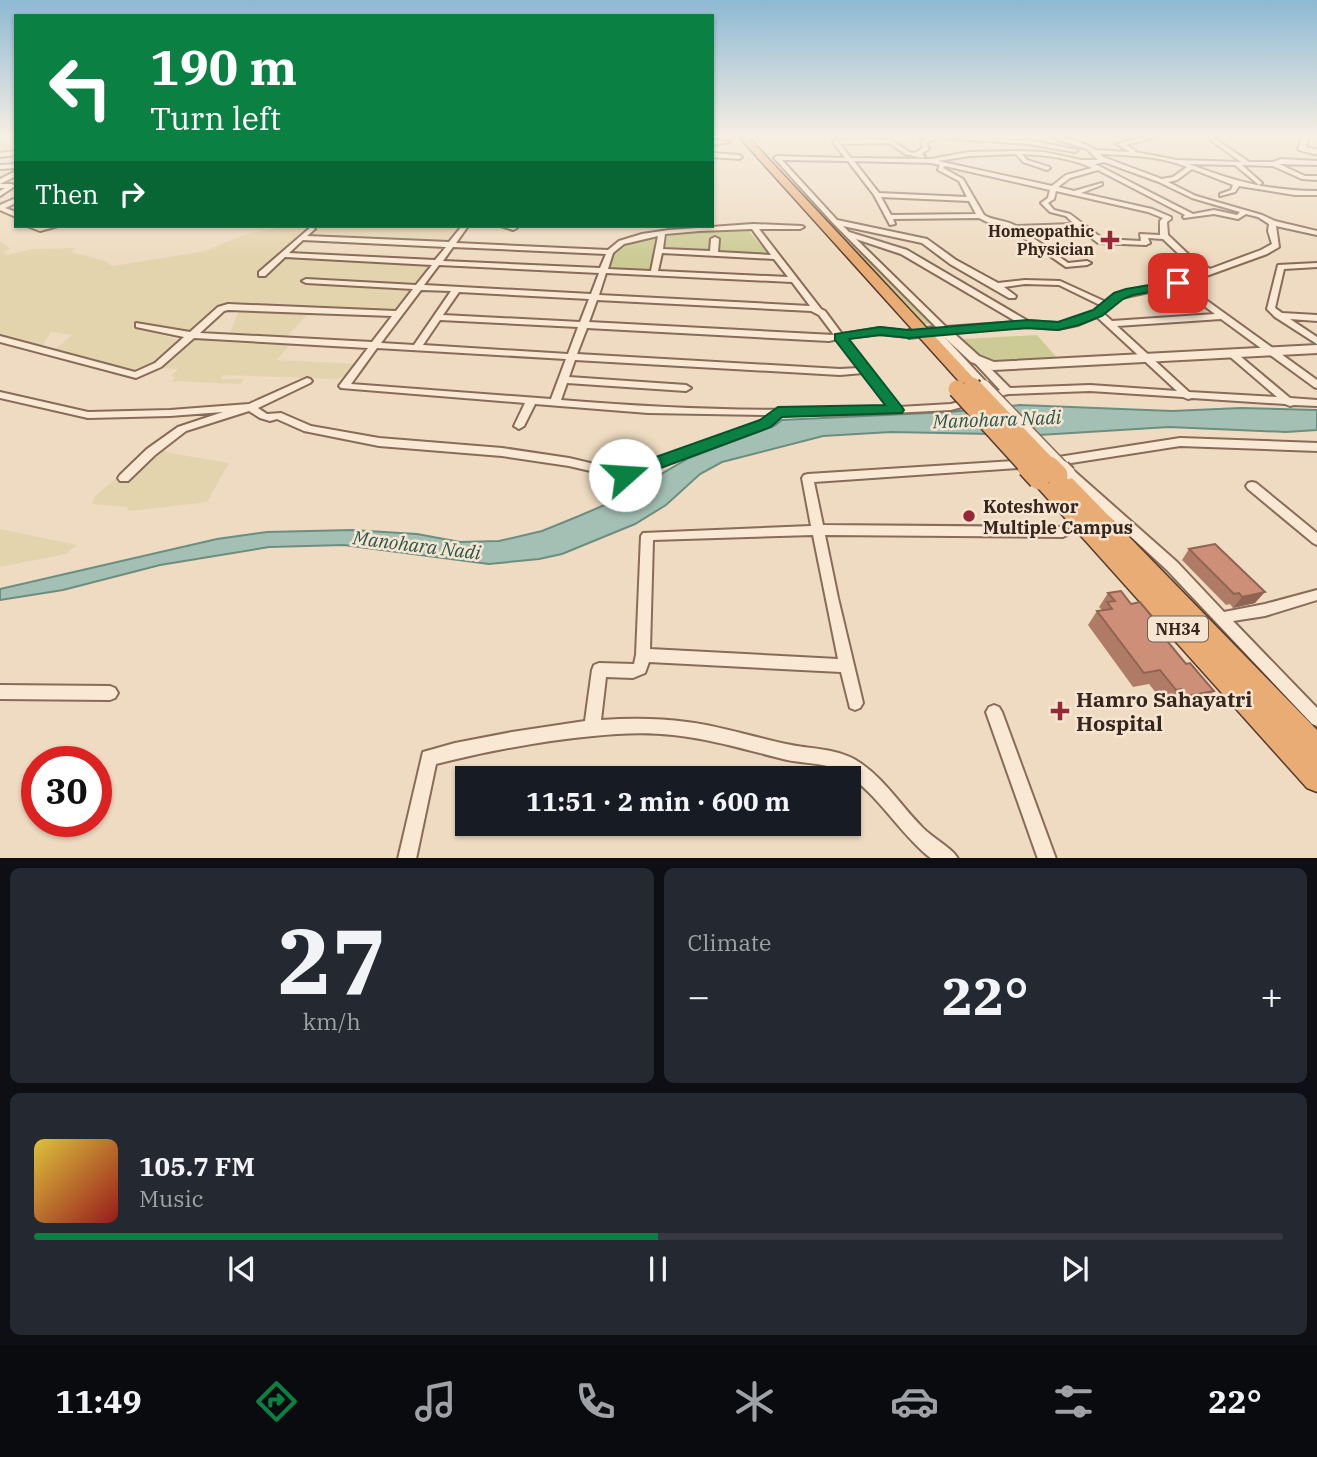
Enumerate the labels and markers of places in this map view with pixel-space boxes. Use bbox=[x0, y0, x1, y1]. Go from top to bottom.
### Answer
place label: Homeopathic Physician bbox=[988, 221, 1094, 259]
marker: Homeopathic Physician bbox=[1100, 230, 1120, 250]
pin bbox=[1148, 253, 1208, 313]
place label: Koteshwor Multiple Campus bbox=[983, 495, 1133, 539]
marker: Koteshwor Multiple Campus bbox=[961, 508, 977, 524]
place label: Hamro Sahayatri Hospital bbox=[1076, 685, 1252, 737]
marker: Hamro Sahayatri Hospital bbox=[1050, 701, 1070, 721]

